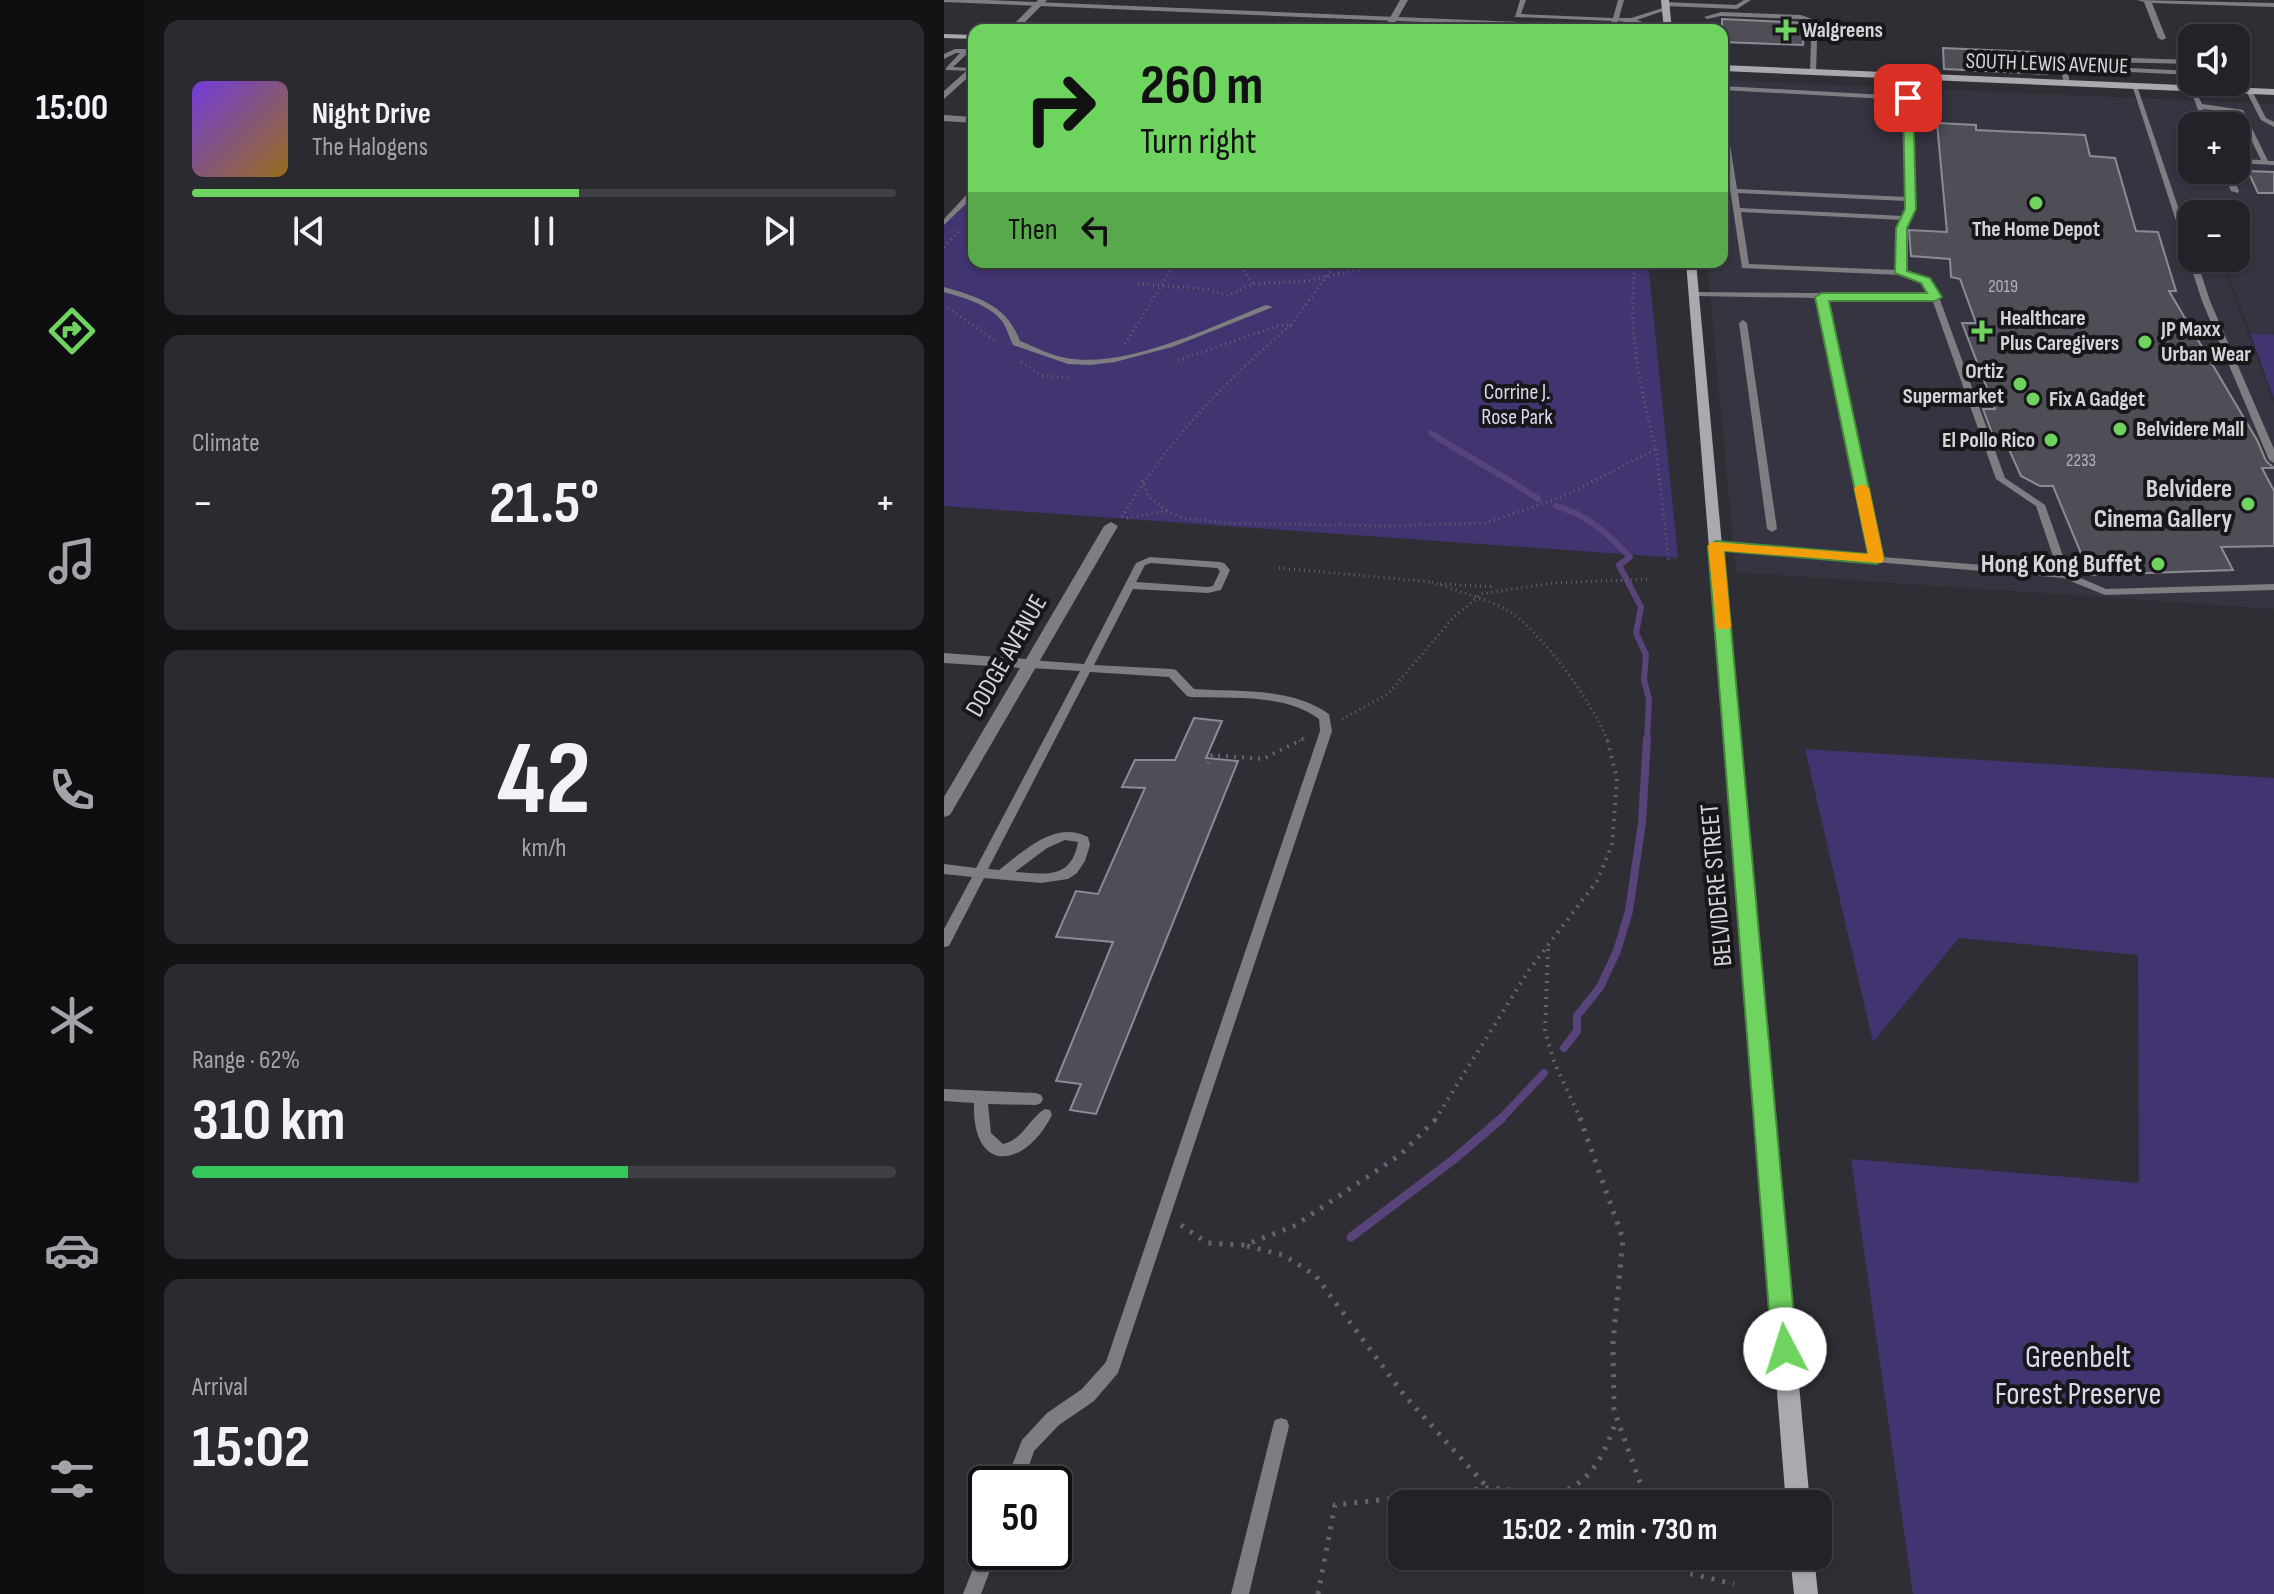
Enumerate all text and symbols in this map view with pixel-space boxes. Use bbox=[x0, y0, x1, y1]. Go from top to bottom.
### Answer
place label: Walgreens bbox=[1802, 17, 1883, 44]
marker: Walgreens bbox=[1777, 21, 1795, 39]
map controls bbox=[2178, 24, 2250, 272]
button: sound bbox=[2178, 24, 2250, 96]
street label: SOUTH LEWIS AVENUE bbox=[1965, 48, 2129, 80]
text: 260 m bbox=[1140, 53, 1263, 120]
icon: right bbox=[1008, 56, 1112, 160]
pin bbox=[1874, 64, 1942, 132]
icon: arrive bbox=[1886, 76, 1930, 120]
text: 15:00 bbox=[36, 87, 108, 130]
text: Night Drive bbox=[312, 96, 431, 132]
button: + bbox=[2178, 112, 2250, 184]
text: Turn right bbox=[1140, 121, 1257, 164]
text: The Halogens bbox=[312, 132, 428, 163]
marker: The Home Depot bbox=[2027, 194, 2045, 212]
button: − bbox=[2178, 200, 2250, 272]
icon: left bbox=[1074, 208, 1118, 252]
icon: previous bbox=[287, 209, 331, 253]
icon: pause bbox=[522, 209, 566, 253]
icon: next bbox=[757, 209, 801, 253]
text: Then bbox=[1008, 212, 1058, 248]
place label: The Home Depot bbox=[1972, 216, 2100, 243]
house number: 2019 bbox=[1988, 276, 2018, 297]
icon: directions bbox=[44, 303, 100, 359]
place label: Healthcare Plus Caregivers bbox=[2000, 305, 2119, 357]
place label: JP Maxx Urban Wear bbox=[2160, 316, 2251, 368]
marker: Healthcare Plus Caregivers bbox=[1971, 320, 1993, 342]
marker: JP Maxx Urban Wear bbox=[2136, 333, 2154, 351]
place label: Ortiz Supermarket bbox=[1903, 358, 2005, 410]
marker: Ortiz Supermarket bbox=[2011, 375, 2029, 393]
park label: Corrine J. Rose Park bbox=[1481, 379, 1553, 431]
place label: Fix A Gadget bbox=[2049, 386, 2145, 413]
marker: Fix A Gadget bbox=[2024, 390, 2042, 408]
place label: Belvidere Mall bbox=[2136, 416, 2244, 443]
marker: Belvidere Mall bbox=[2111, 420, 2129, 438]
place label: El Pollo Rico bbox=[1942, 427, 2035, 454]
text: Climate bbox=[192, 428, 260, 459]
marker: El Pollo Rico bbox=[2042, 431, 2060, 449]
house number: 2233 bbox=[2066, 450, 2096, 471]
text: 21.5° bbox=[489, 468, 599, 540]
place label: Belvidere Cinema Gallery bbox=[2094, 474, 2232, 535]
text: − bbox=[192, 477, 214, 530]
text: + bbox=[874, 477, 896, 530]
marker: Belvidere Cinema Gallery bbox=[2239, 495, 2257, 513]
icon: music bbox=[44, 533, 100, 589]
place label: Hong Kong Buffet bbox=[1981, 549, 2142, 580]
marker: Hong Kong Buffet bbox=[2149, 555, 2167, 573]
street label: DODGE AVENUE bbox=[960, 589, 1054, 723]
text: 42 bbox=[497, 718, 591, 843]
icon: phone bbox=[44, 762, 100, 818]
street label: BELVIDERE STREET bbox=[1694, 802, 1740, 968]
text: km/h bbox=[522, 833, 566, 864]
icon: climate bbox=[44, 992, 100, 1048]
text: Range · 62% bbox=[192, 1045, 300, 1076]
text: 310 km bbox=[192, 1085, 345, 1157]
icon: car bbox=[44, 1222, 100, 1278]
position arrow bbox=[1743, 1307, 1827, 1391]
park label: Greenbelt Forest Preserve bbox=[1995, 1338, 2161, 1414]
text: Arrival bbox=[192, 1372, 248, 1403]
text: 15:02 bbox=[192, 1412, 310, 1484]
icon: filters bbox=[44, 1451, 100, 1507]
speed limit sign: 50 bbox=[968, 1466, 1072, 1570]
text: 15:02 · 2 min · 730 m bbox=[1503, 1512, 1717, 1548]

